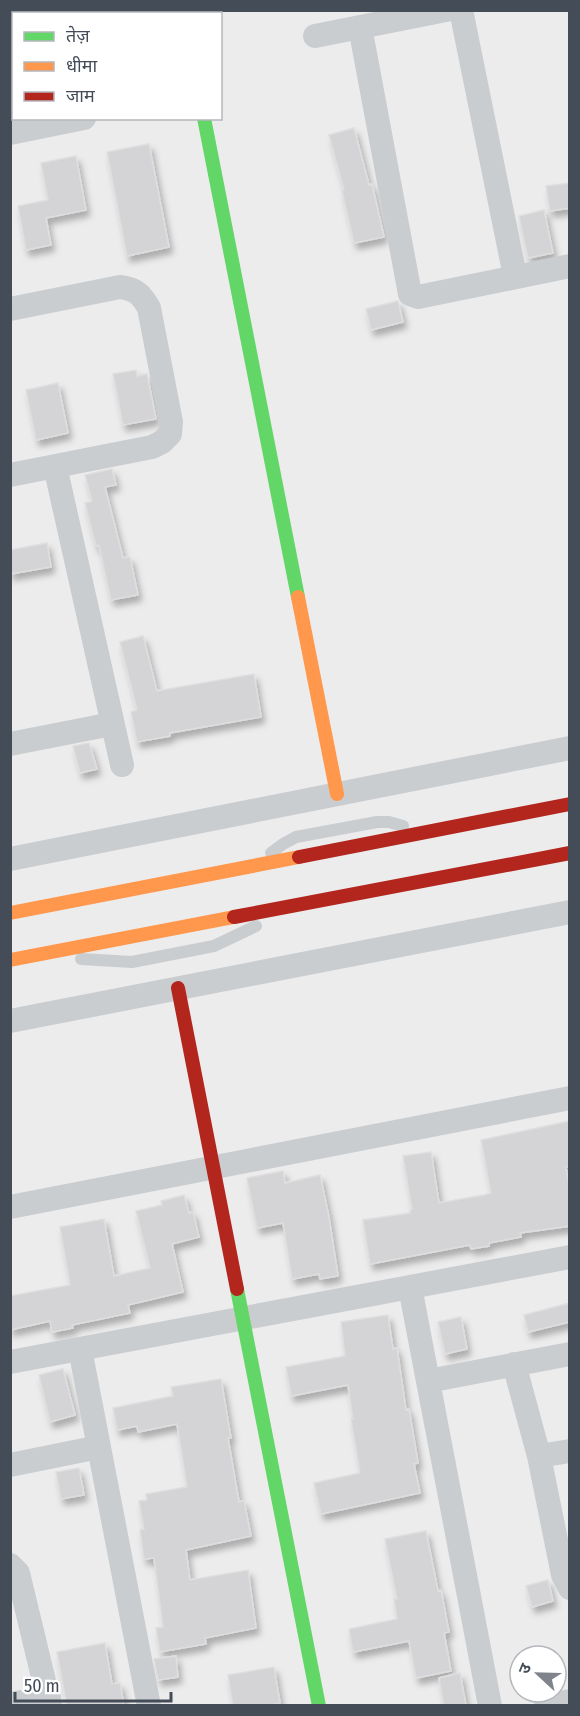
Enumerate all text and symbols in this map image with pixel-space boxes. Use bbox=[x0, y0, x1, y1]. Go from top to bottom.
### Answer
legend bbox=[12, 12, 222, 120]
text: तेज़ bbox=[66, 25, 90, 47]
text: धीमा bbox=[66, 55, 97, 77]
text: जाम bbox=[66, 85, 96, 107]
north arrow bbox=[508, 1644, 568, 1704]
text: उ bbox=[514, 1660, 535, 1676]
scale bar bbox=[15, 1665, 171, 1703]
text: 50 m bbox=[24, 1675, 60, 1697]

